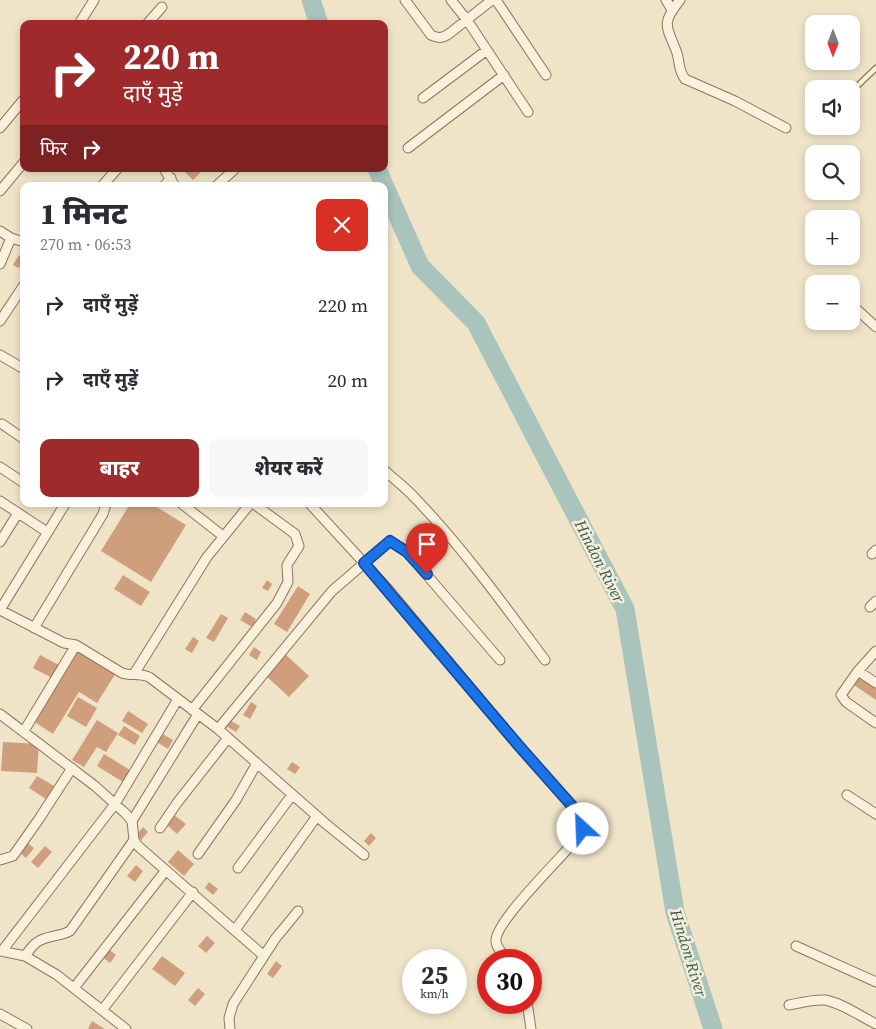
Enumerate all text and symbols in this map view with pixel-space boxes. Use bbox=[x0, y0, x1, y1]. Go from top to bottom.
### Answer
north arrow bbox=[805, 15, 860, 70]
map controls bbox=[805, 15, 860, 330]
text: 220 m bbox=[123, 33, 219, 81]
icon: right bbox=[40, 40, 105, 105]
text: दाएँ मुड़ें bbox=[123, 78, 183, 108]
button: sound bbox=[805, 80, 860, 135]
text: फिर bbox=[40, 135, 67, 161]
icon: right bbox=[77, 135, 105, 163]
button: search bbox=[805, 145, 860, 200]
text: 1 मिनट bbox=[40, 193, 127, 234]
button: close bbox=[316, 199, 368, 251]
button: + bbox=[805, 210, 860, 265]
text: 270 m · 06:53 bbox=[40, 233, 131, 255]
button: − bbox=[805, 275, 860, 330]
icon: right bbox=[40, 291, 68, 319]
text: दाएँ मुड़ें bbox=[83, 291, 138, 317]
text: 220 m bbox=[318, 292, 368, 318]
icon: right bbox=[40, 366, 68, 394]
text: दाएँ मुड़ें bbox=[83, 366, 138, 392]
text: 20 m bbox=[327, 367, 368, 393]
button: बाहर bbox=[40, 439, 199, 497]
button: शेयर करें bbox=[209, 439, 368, 497]
water label: Hindon River bbox=[569, 515, 631, 607]
pin bbox=[406, 523, 448, 574]
icon: arrive bbox=[413, 530, 441, 558]
position arrow bbox=[556, 802, 608, 854]
water label: Hindon River bbox=[665, 906, 713, 1000]
speed limit sign: 30 bbox=[477, 949, 542, 1014]
text: 25 bbox=[421, 958, 448, 992]
text: km/h bbox=[420, 986, 449, 1002]

